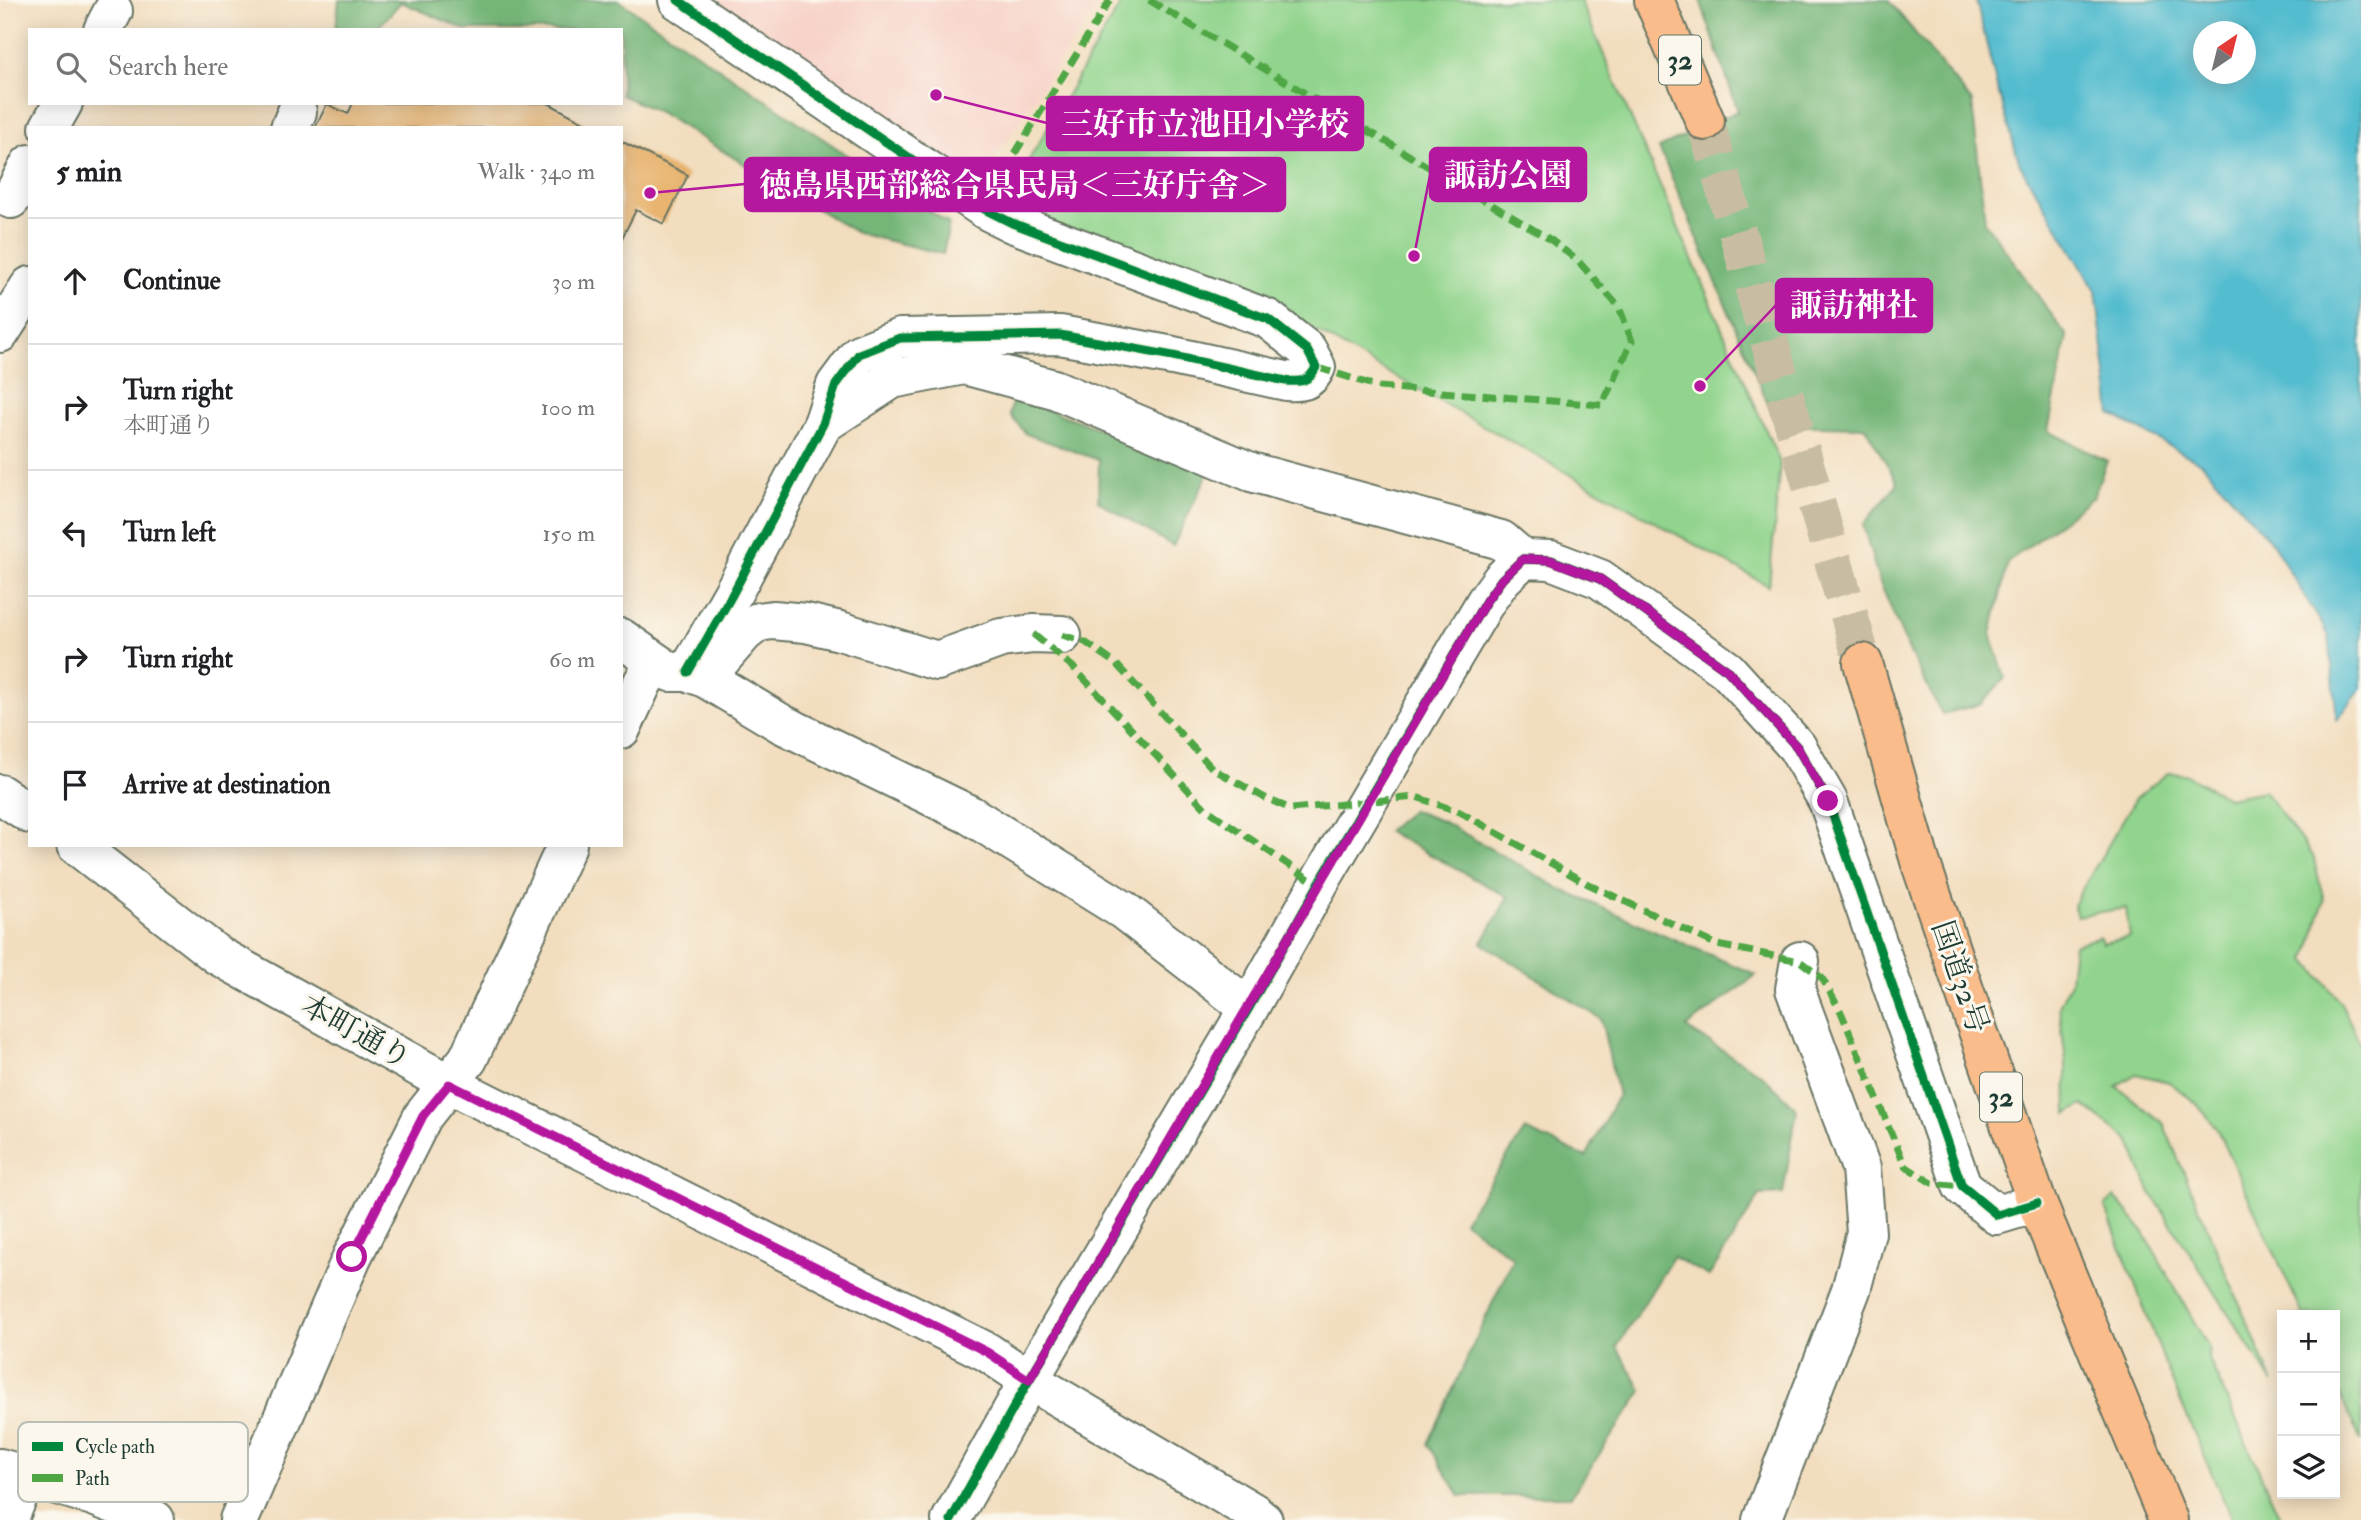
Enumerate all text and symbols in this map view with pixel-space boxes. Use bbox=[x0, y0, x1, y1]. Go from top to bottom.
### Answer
north arrow bbox=[2193, 21, 2256, 84]
search box bbox=[28, 28, 623, 105]
road number: 32 bbox=[1659, 36, 1701, 84]
icon: search bbox=[52, 48, 90, 86]
text: Search here bbox=[108, 51, 228, 83]
callout: 三好市立池田小学校 bbox=[1047, 97, 1363, 150]
text: 三好市立池田小学校 bbox=[1061, 105, 1349, 145]
callout: 諏訪公園 bbox=[1430, 148, 1586, 201]
text: 5 min bbox=[56, 153, 122, 190]
text: 諏訪公園 bbox=[1444, 156, 1572, 196]
text: Walk · 340 m bbox=[477, 157, 595, 186]
callout: 徳島県西部総合県民局＜三好庁舎＞ bbox=[745, 158, 1285, 211]
text: 徳島県西部総合県民局＜三好庁舎＞ bbox=[759, 166, 1271, 206]
icon: ahead bbox=[56, 262, 94, 300]
text: Continue bbox=[123, 265, 221, 297]
text: 30 m bbox=[552, 267, 595, 296]
callout: 諏訪神社 bbox=[1776, 279, 1932, 332]
text: 諏訪神社 bbox=[1790, 286, 1918, 326]
text: Turn right bbox=[123, 375, 233, 407]
icon: right bbox=[56, 388, 94, 426]
text: 100 m bbox=[541, 393, 595, 422]
text: 本町通り bbox=[123, 411, 215, 440]
icon: left bbox=[56, 514, 94, 552]
text: Turn left bbox=[123, 517, 216, 549]
text: 150 m bbox=[542, 519, 595, 548]
icon: right bbox=[56, 640, 94, 678]
text: Turn right bbox=[123, 643, 233, 675]
text: 60 m bbox=[549, 645, 595, 674]
icon: arrive bbox=[56, 766, 94, 804]
text: Arrive at destination bbox=[123, 769, 331, 801]
route end bbox=[1812, 785, 1843, 816]
street label: 国道32号 bbox=[1924, 916, 1996, 1038]
street label: 本町通り bbox=[295, 987, 417, 1077]
road number: 32 bbox=[1980, 1072, 2022, 1122]
route start bbox=[336, 1241, 367, 1272]
map controls bbox=[2277, 1310, 2340, 1499]
button: + bbox=[2277, 1310, 2340, 1373]
button: − bbox=[2277, 1373, 2340, 1436]
legend bbox=[18, 1422, 248, 1502]
text: Cycle path bbox=[75, 1435, 155, 1460]
button: layers bbox=[2277, 1436, 2340, 1499]
text: Path bbox=[75, 1467, 110, 1491]

